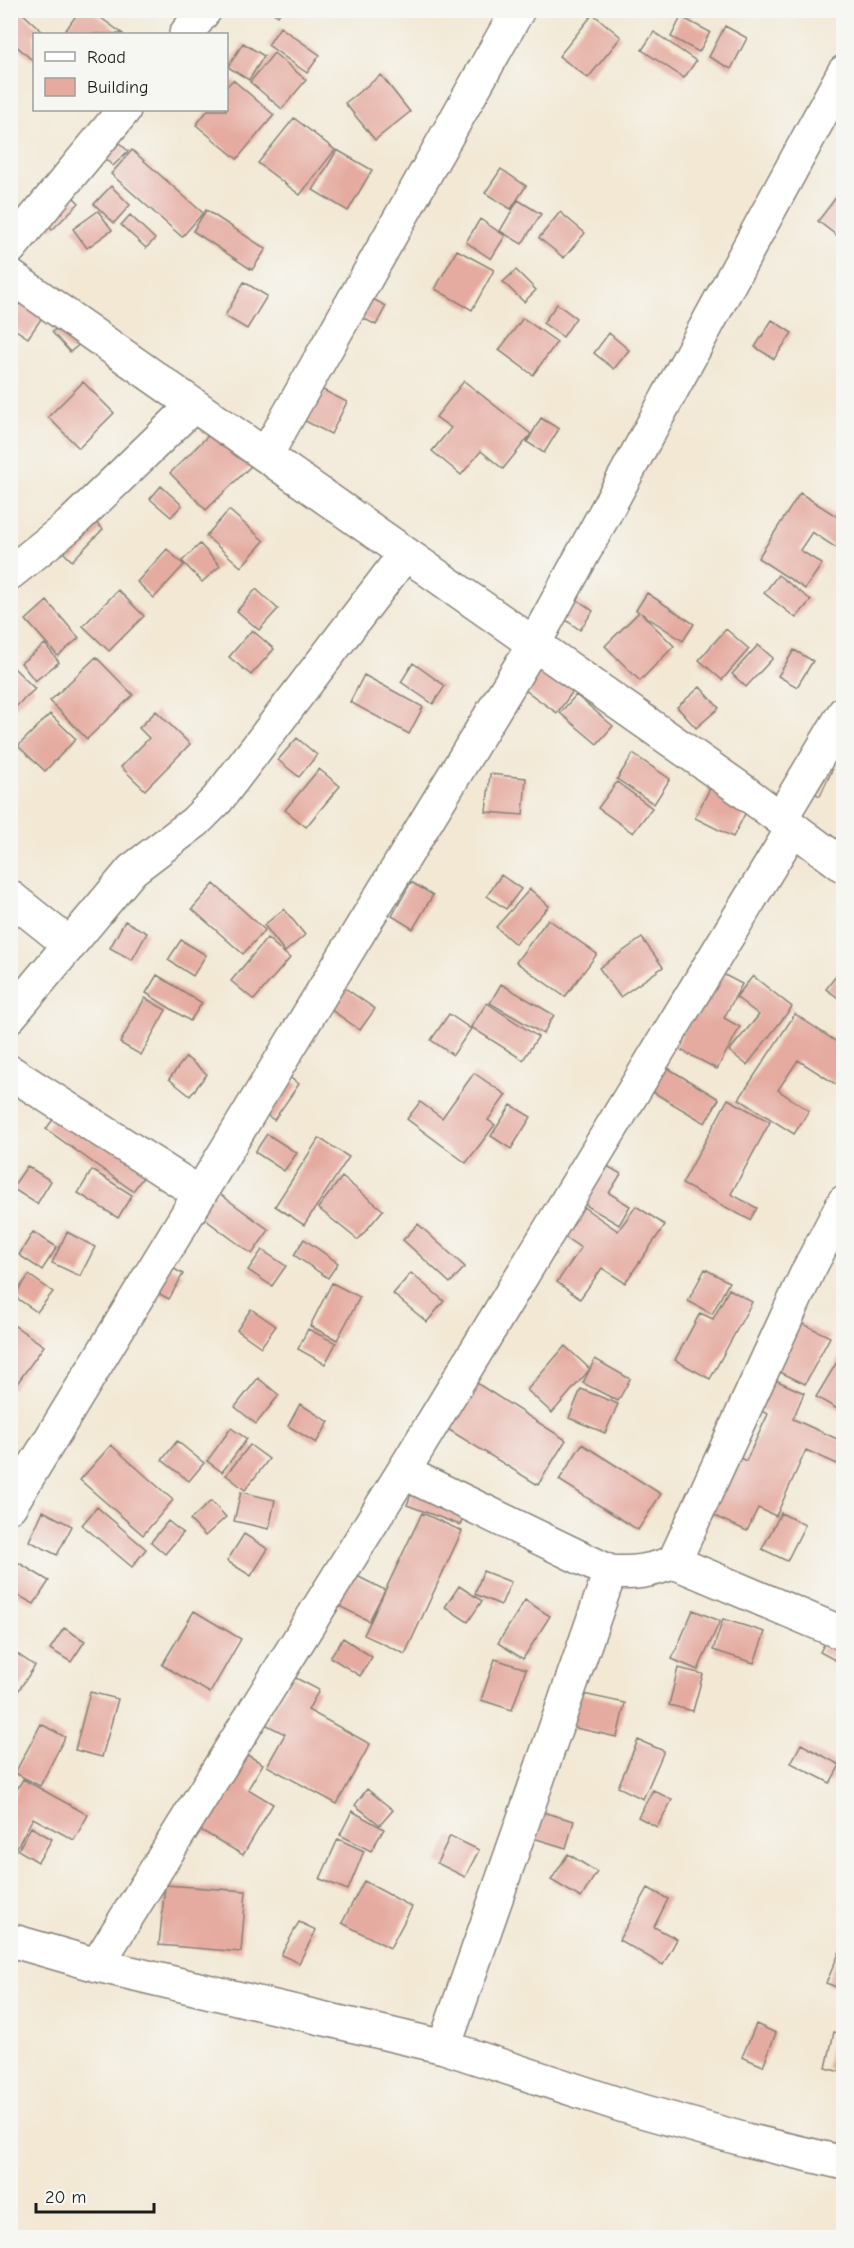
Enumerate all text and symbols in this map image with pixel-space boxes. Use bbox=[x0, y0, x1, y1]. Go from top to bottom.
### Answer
legend bbox=[33, 33, 228, 111]
text: Road bbox=[87, 47, 126, 68]
text: Building bbox=[87, 77, 149, 98]
scale bar bbox=[36, 2176, 154, 2214]
text: 20 m bbox=[45, 2187, 86, 2208]

